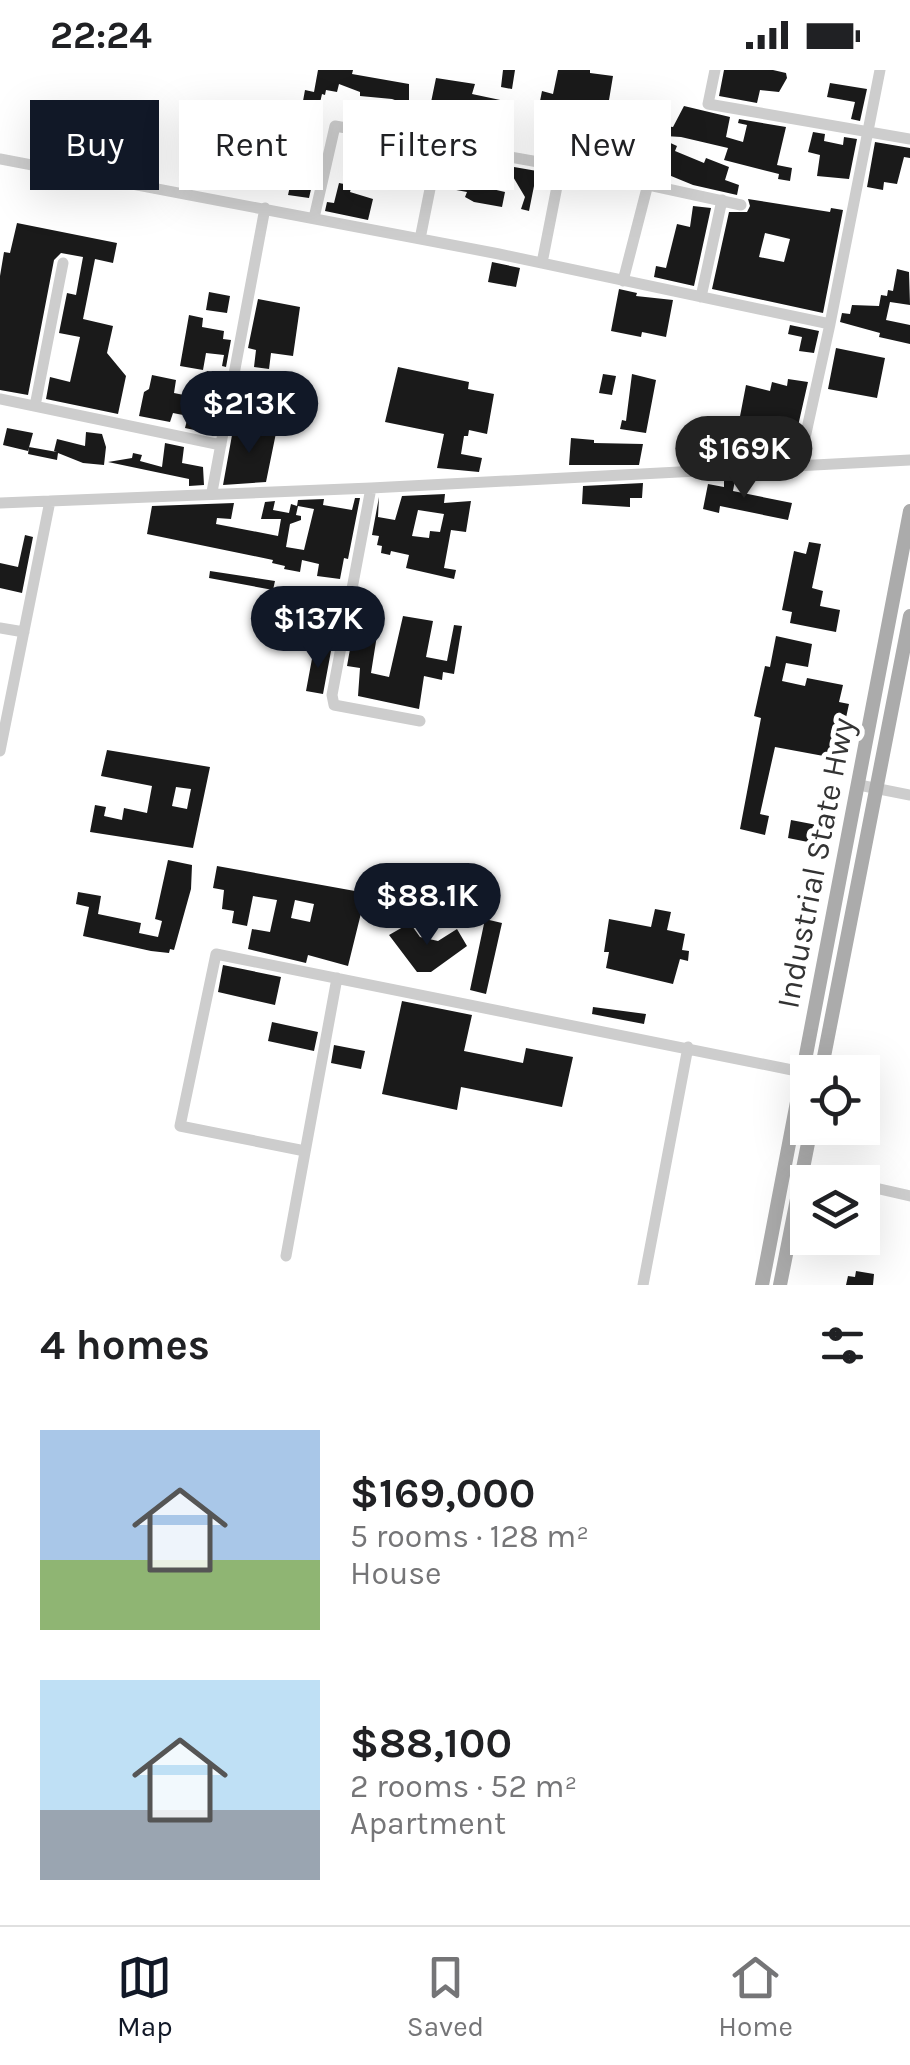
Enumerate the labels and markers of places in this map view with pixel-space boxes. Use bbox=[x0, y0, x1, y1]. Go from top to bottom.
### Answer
pin: $213K bbox=[179, 371, 319, 456]
pin: $169K bbox=[674, 416, 814, 501]
pin: $137K bbox=[248, 586, 388, 671]
pin: $88.1K bbox=[346, 863, 508, 948]

